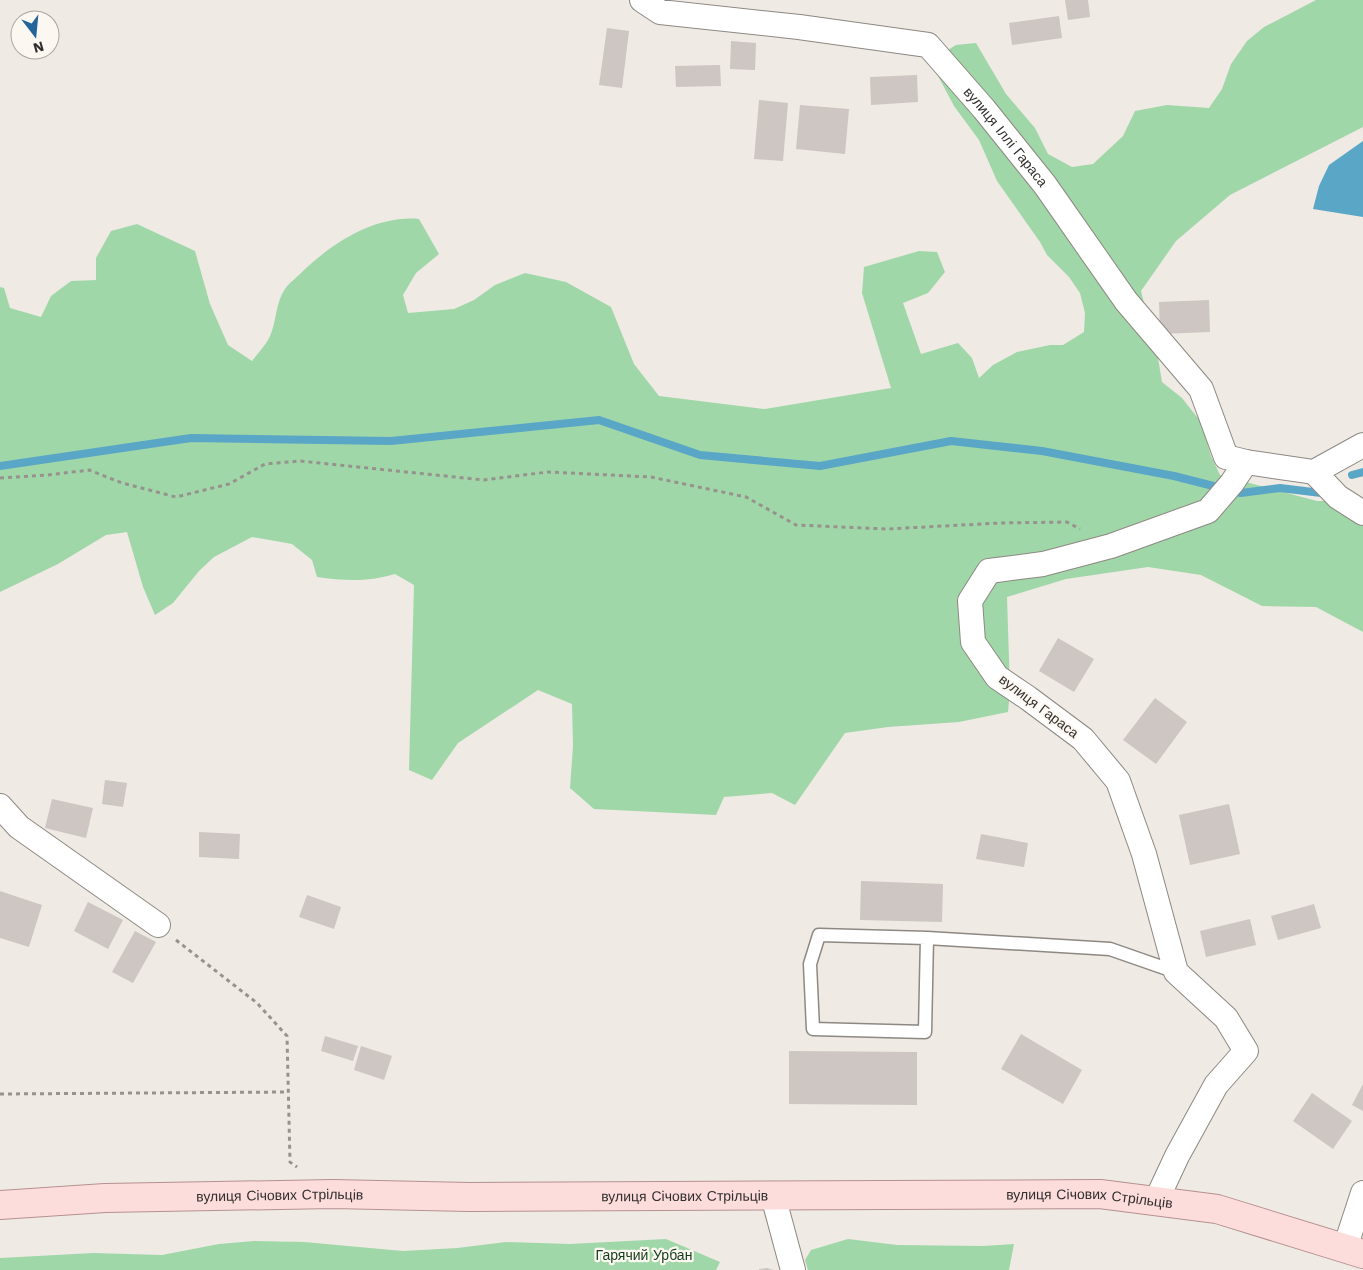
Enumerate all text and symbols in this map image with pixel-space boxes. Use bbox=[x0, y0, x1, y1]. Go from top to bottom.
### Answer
north arrow bbox=[10, 10, 60, 60]
text: N bbox=[31, 38, 46, 57]
street label: вулиця Іллі Гараса bbox=[961, 84, 1051, 190]
street label: вулиця Гараса bbox=[996, 671, 1082, 741]
street label: вулиця Січових Стрільців bbox=[196, 1186, 363, 1204]
street label: вулиця Січових Стрільців bbox=[1006, 1186, 1174, 1211]
street label: вулиця Січових Стрільців bbox=[601, 1188, 768, 1204]
park label: Гарячий Урбан bbox=[596, 1247, 692, 1263]

